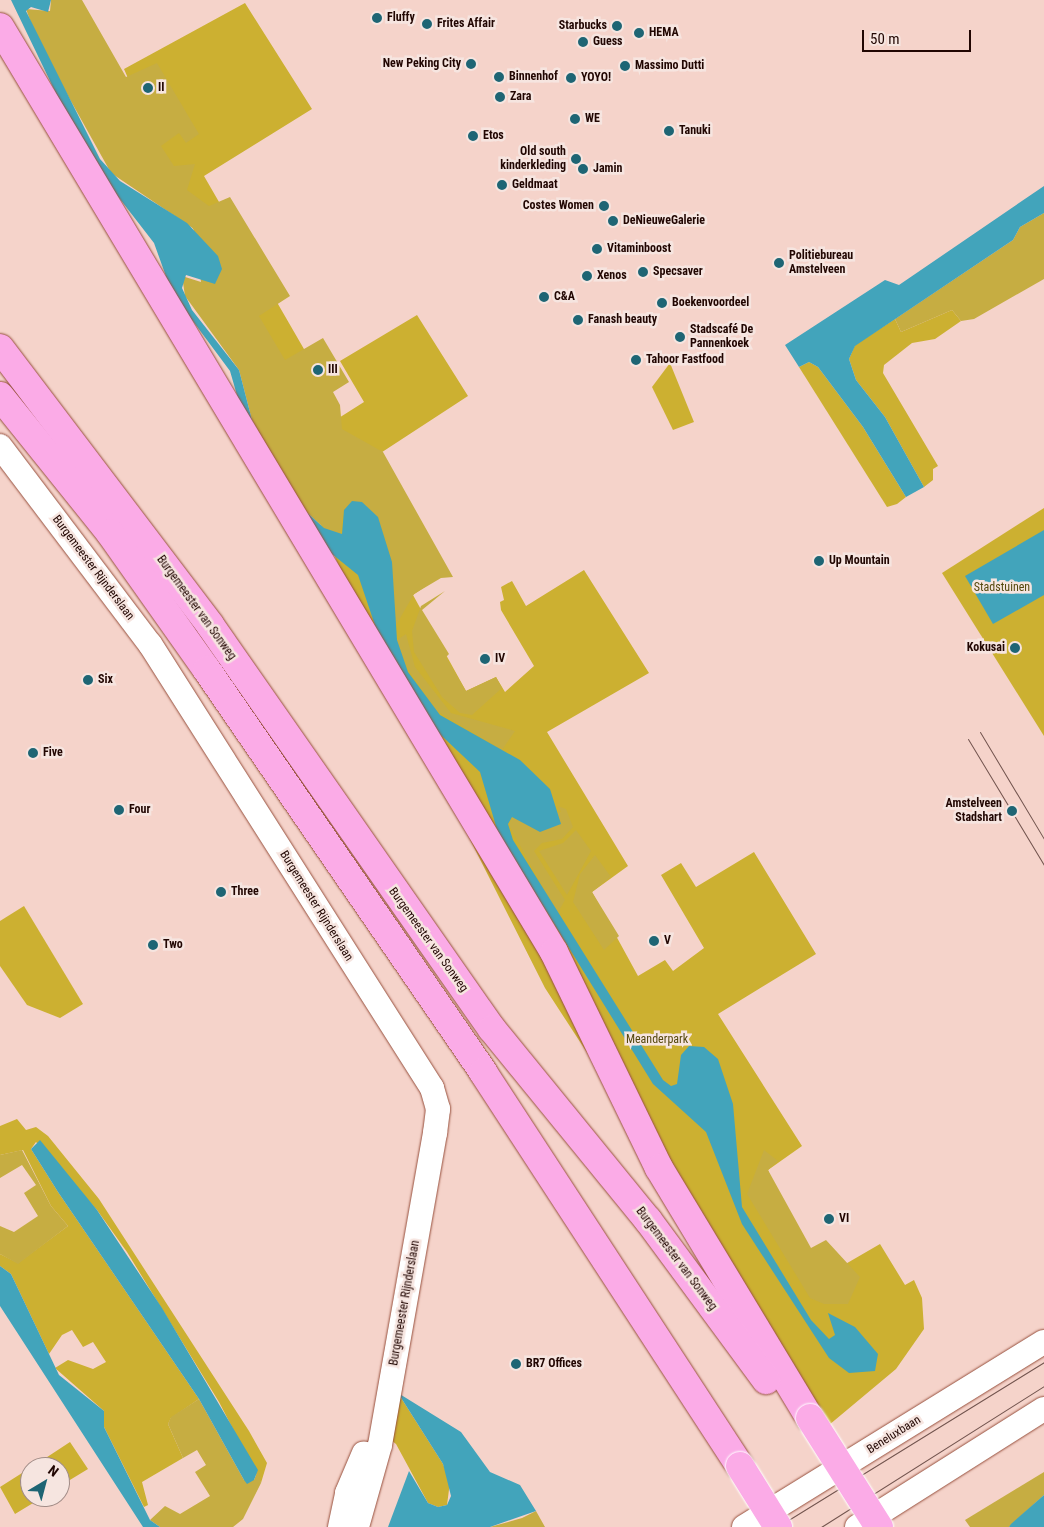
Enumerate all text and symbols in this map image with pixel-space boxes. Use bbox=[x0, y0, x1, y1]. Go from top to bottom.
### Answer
place label: Fluffy bbox=[387, 11, 415, 25]
marker: Fluffy bbox=[371, 12, 383, 24]
place label: Frites Affair bbox=[437, 17, 495, 31]
marker: Frites Affair bbox=[421, 18, 433, 30]
place label: Starbucks bbox=[559, 19, 607, 33]
marker: Starbucks bbox=[611, 20, 623, 32]
scale bar bbox=[864, 20, 973, 52]
place label: HEMA bbox=[649, 26, 679, 40]
marker: HEMA bbox=[633, 27, 645, 39]
text: 50 m bbox=[870, 30, 900, 48]
place label: Guess bbox=[593, 35, 623, 49]
marker: Guess bbox=[577, 36, 589, 48]
place label: New Peking City bbox=[383, 57, 461, 71]
marker: New Peking City bbox=[465, 58, 477, 70]
place label: Massimo Dutti bbox=[635, 59, 704, 73]
marker: Massimo Dutti bbox=[619, 60, 631, 72]
place label: Binnenhof bbox=[509, 70, 558, 84]
marker: Binnenhof bbox=[493, 71, 505, 83]
place label: YOYO! bbox=[581, 71, 611, 85]
marker: YOYO! bbox=[565, 72, 577, 84]
place label: II bbox=[158, 81, 164, 95]
marker: II bbox=[142, 82, 154, 94]
place label: Zara bbox=[510, 90, 531, 104]
marker: Zara bbox=[494, 91, 506, 103]
place label: WE bbox=[585, 112, 600, 126]
marker: WE bbox=[569, 113, 581, 125]
place label: Tanuki bbox=[679, 124, 711, 138]
marker: Tanuki bbox=[663, 125, 675, 137]
place label: Etos bbox=[483, 129, 504, 143]
marker: Etos bbox=[467, 130, 479, 142]
place label: Old south kinderkleding bbox=[500, 145, 566, 173]
marker: Old south kinderkleding bbox=[570, 153, 582, 165]
place label: Jamin bbox=[593, 162, 622, 176]
marker: Jamin bbox=[577, 163, 589, 175]
place label: Geldmaat bbox=[512, 178, 558, 192]
marker: Geldmaat bbox=[496, 179, 508, 191]
place label: Costes Women bbox=[523, 199, 594, 213]
marker: Costes Women bbox=[598, 200, 610, 212]
place label: DeNieuweGalerie bbox=[623, 214, 705, 228]
marker: DeNieuweGalerie bbox=[607, 215, 619, 227]
place label: Vitaminboost bbox=[607, 242, 671, 256]
marker: Vitaminboost bbox=[591, 243, 603, 255]
place label: Politiebureau Amstelveen bbox=[789, 249, 853, 277]
marker: Politiebureau Amstelveen bbox=[773, 257, 785, 269]
place label: Specsaver bbox=[653, 265, 703, 279]
marker: Specsaver bbox=[637, 266, 649, 278]
place label: Xenos bbox=[597, 269, 627, 283]
marker: Xenos bbox=[581, 270, 593, 282]
place label: C&A bbox=[554, 290, 575, 304]
marker: C&A bbox=[538, 291, 550, 303]
place label: Boekenvoordeel bbox=[672, 296, 749, 310]
marker: Boekenvoordeel bbox=[656, 297, 668, 309]
place label: Fanash beauty bbox=[588, 313, 657, 327]
marker: Fanash beauty bbox=[572, 314, 584, 326]
place label: Stadscafé De Pannenkoek bbox=[690, 323, 753, 351]
marker: Stadscafé De Pannenkoek bbox=[674, 331, 686, 343]
place label: Tahoor Fastfood bbox=[646, 353, 724, 367]
marker: Tahoor Fastfood bbox=[630, 354, 642, 366]
place label: III bbox=[328, 363, 338, 377]
marker: III bbox=[312, 364, 324, 376]
street label: Burgemeester Rijnderslaan bbox=[49, 513, 137, 623]
street label: Burgemeester van Sonweg bbox=[153, 553, 239, 663]
place label: Up Mountain bbox=[829, 554, 890, 568]
marker: Up Mountain bbox=[813, 555, 825, 567]
park label: Stadstuinen bbox=[974, 581, 1030, 595]
place label: Kokusai bbox=[967, 641, 1005, 655]
marker: Kokusai bbox=[1009, 642, 1021, 654]
place label: IV bbox=[495, 652, 505, 666]
marker: IV bbox=[479, 653, 491, 665]
place label: Six bbox=[98, 673, 113, 687]
marker: Six bbox=[82, 674, 94, 686]
place label: Five bbox=[43, 746, 63, 760]
marker: Five bbox=[27, 747, 39, 759]
place label: Amstelveen Stadshart bbox=[946, 797, 1002, 825]
place label: Four bbox=[129, 803, 150, 817]
marker: Four bbox=[113, 804, 125, 816]
marker: Amstelveen Stadshart bbox=[1006, 805, 1018, 817]
street label: Burgemeester Rijnderslaan bbox=[276, 848, 356, 964]
place label: Three bbox=[231, 885, 259, 899]
street label: Burgemeester van Sonweg bbox=[385, 885, 471, 995]
marker: Three bbox=[215, 886, 227, 898]
place label: V bbox=[664, 934, 671, 948]
marker: V bbox=[648, 935, 660, 947]
place label: Two bbox=[163, 938, 183, 952]
marker: Two bbox=[147, 939, 159, 951]
park label: Meanderpark bbox=[626, 1033, 688, 1047]
street label: Burgemeester van Sonweg bbox=[632, 1205, 720, 1313]
place label: VI bbox=[839, 1212, 849, 1226]
marker: VI bbox=[823, 1213, 835, 1225]
street label: Burgemeester Rijnderslaan bbox=[387, 1239, 423, 1367]
place label: BR7 Offices bbox=[526, 1357, 582, 1371]
marker: BR7 Offices bbox=[510, 1358, 522, 1370]
street label: Beneluxbaan bbox=[864, 1413, 924, 1457]
north arrow bbox=[20, 1457, 70, 1507]
text: N bbox=[45, 1462, 62, 1480]

